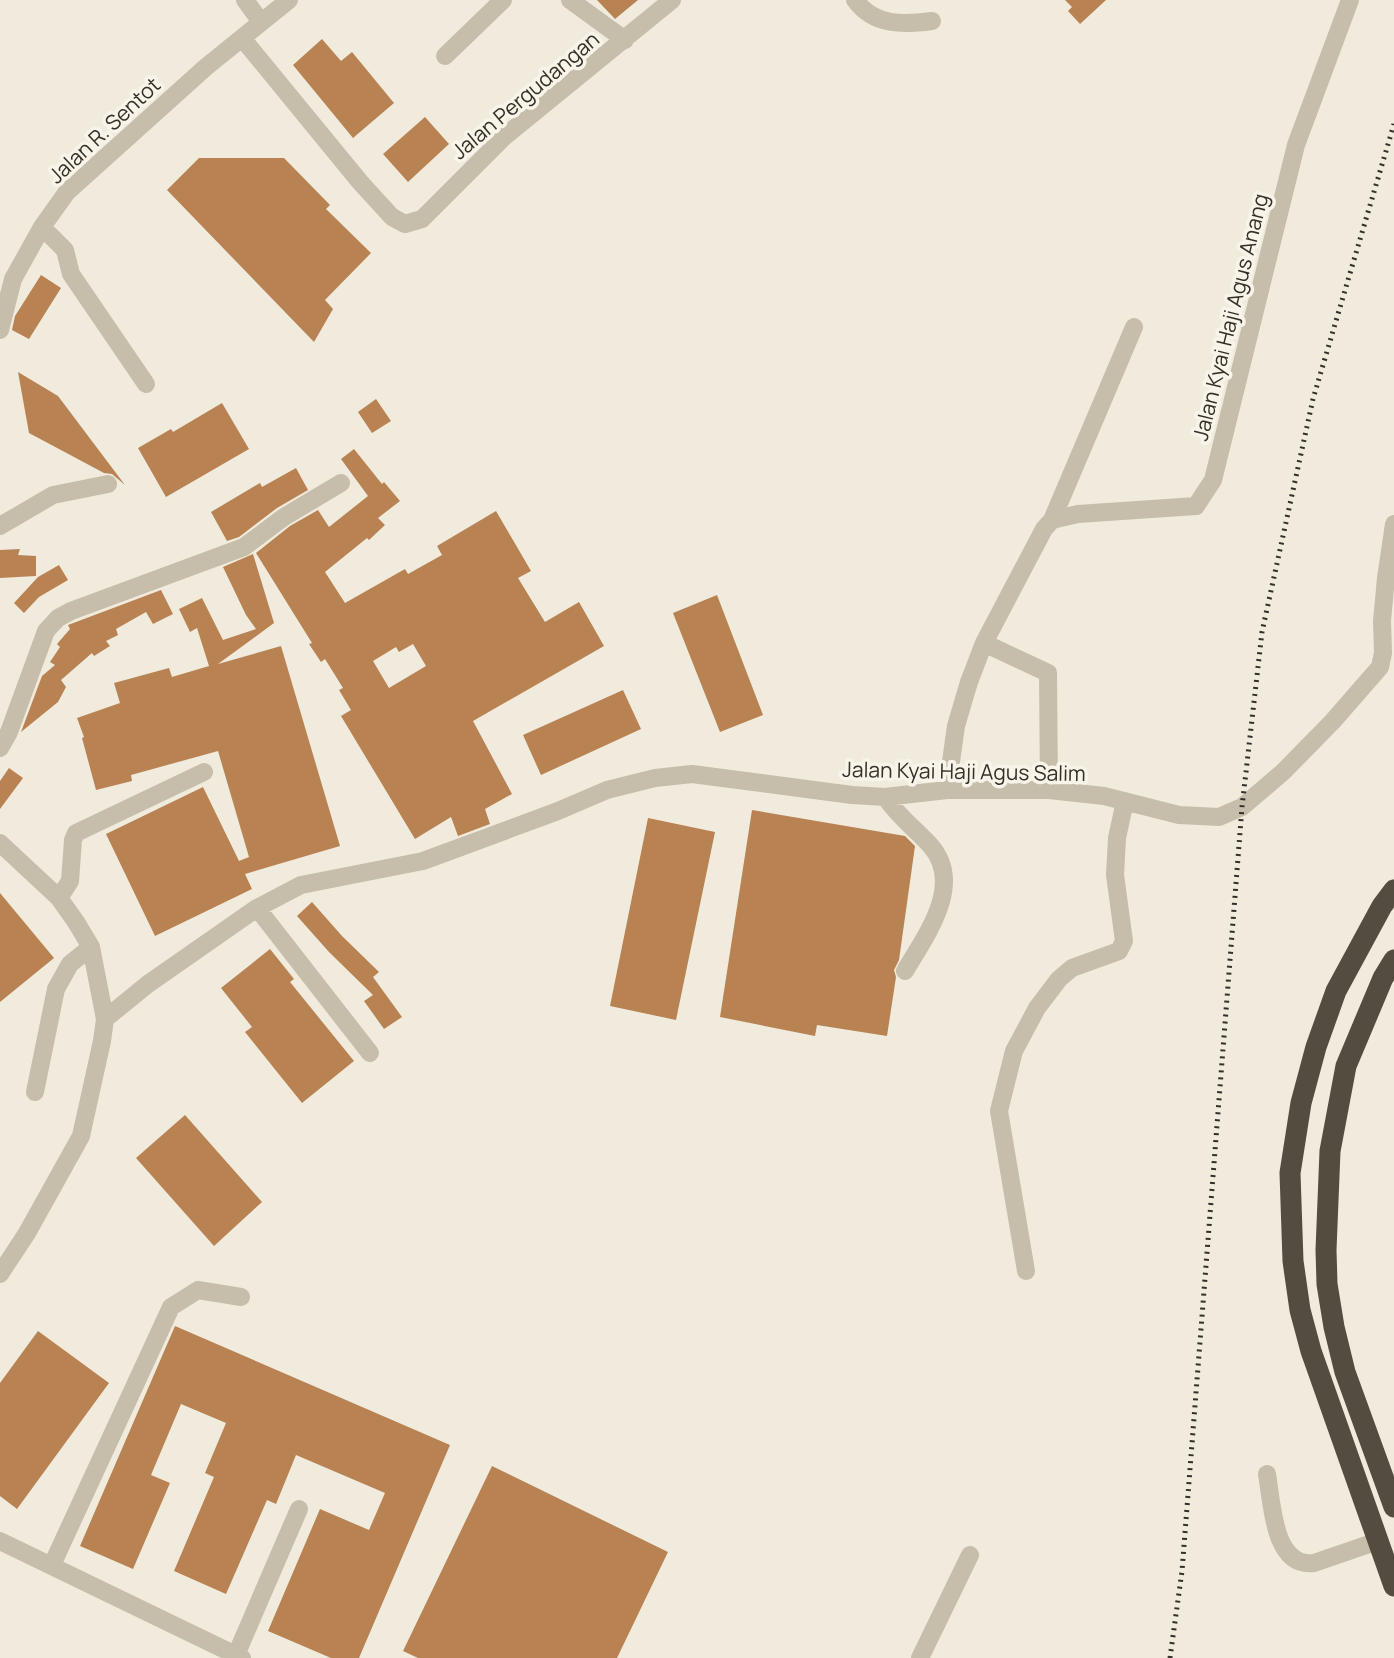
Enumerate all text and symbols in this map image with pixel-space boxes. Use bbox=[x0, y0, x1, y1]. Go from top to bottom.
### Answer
street label: Jalan Pergudangan bbox=[445, 25, 605, 165]
street label: Jalan R. Sentot bbox=[42, 71, 166, 189]
street label: Jalan Kyai Haji Agus Anang bbox=[1186, 190, 1274, 444]
street label: Jalan Kyai Haji Agus Salim bbox=[842, 755, 1086, 787]

